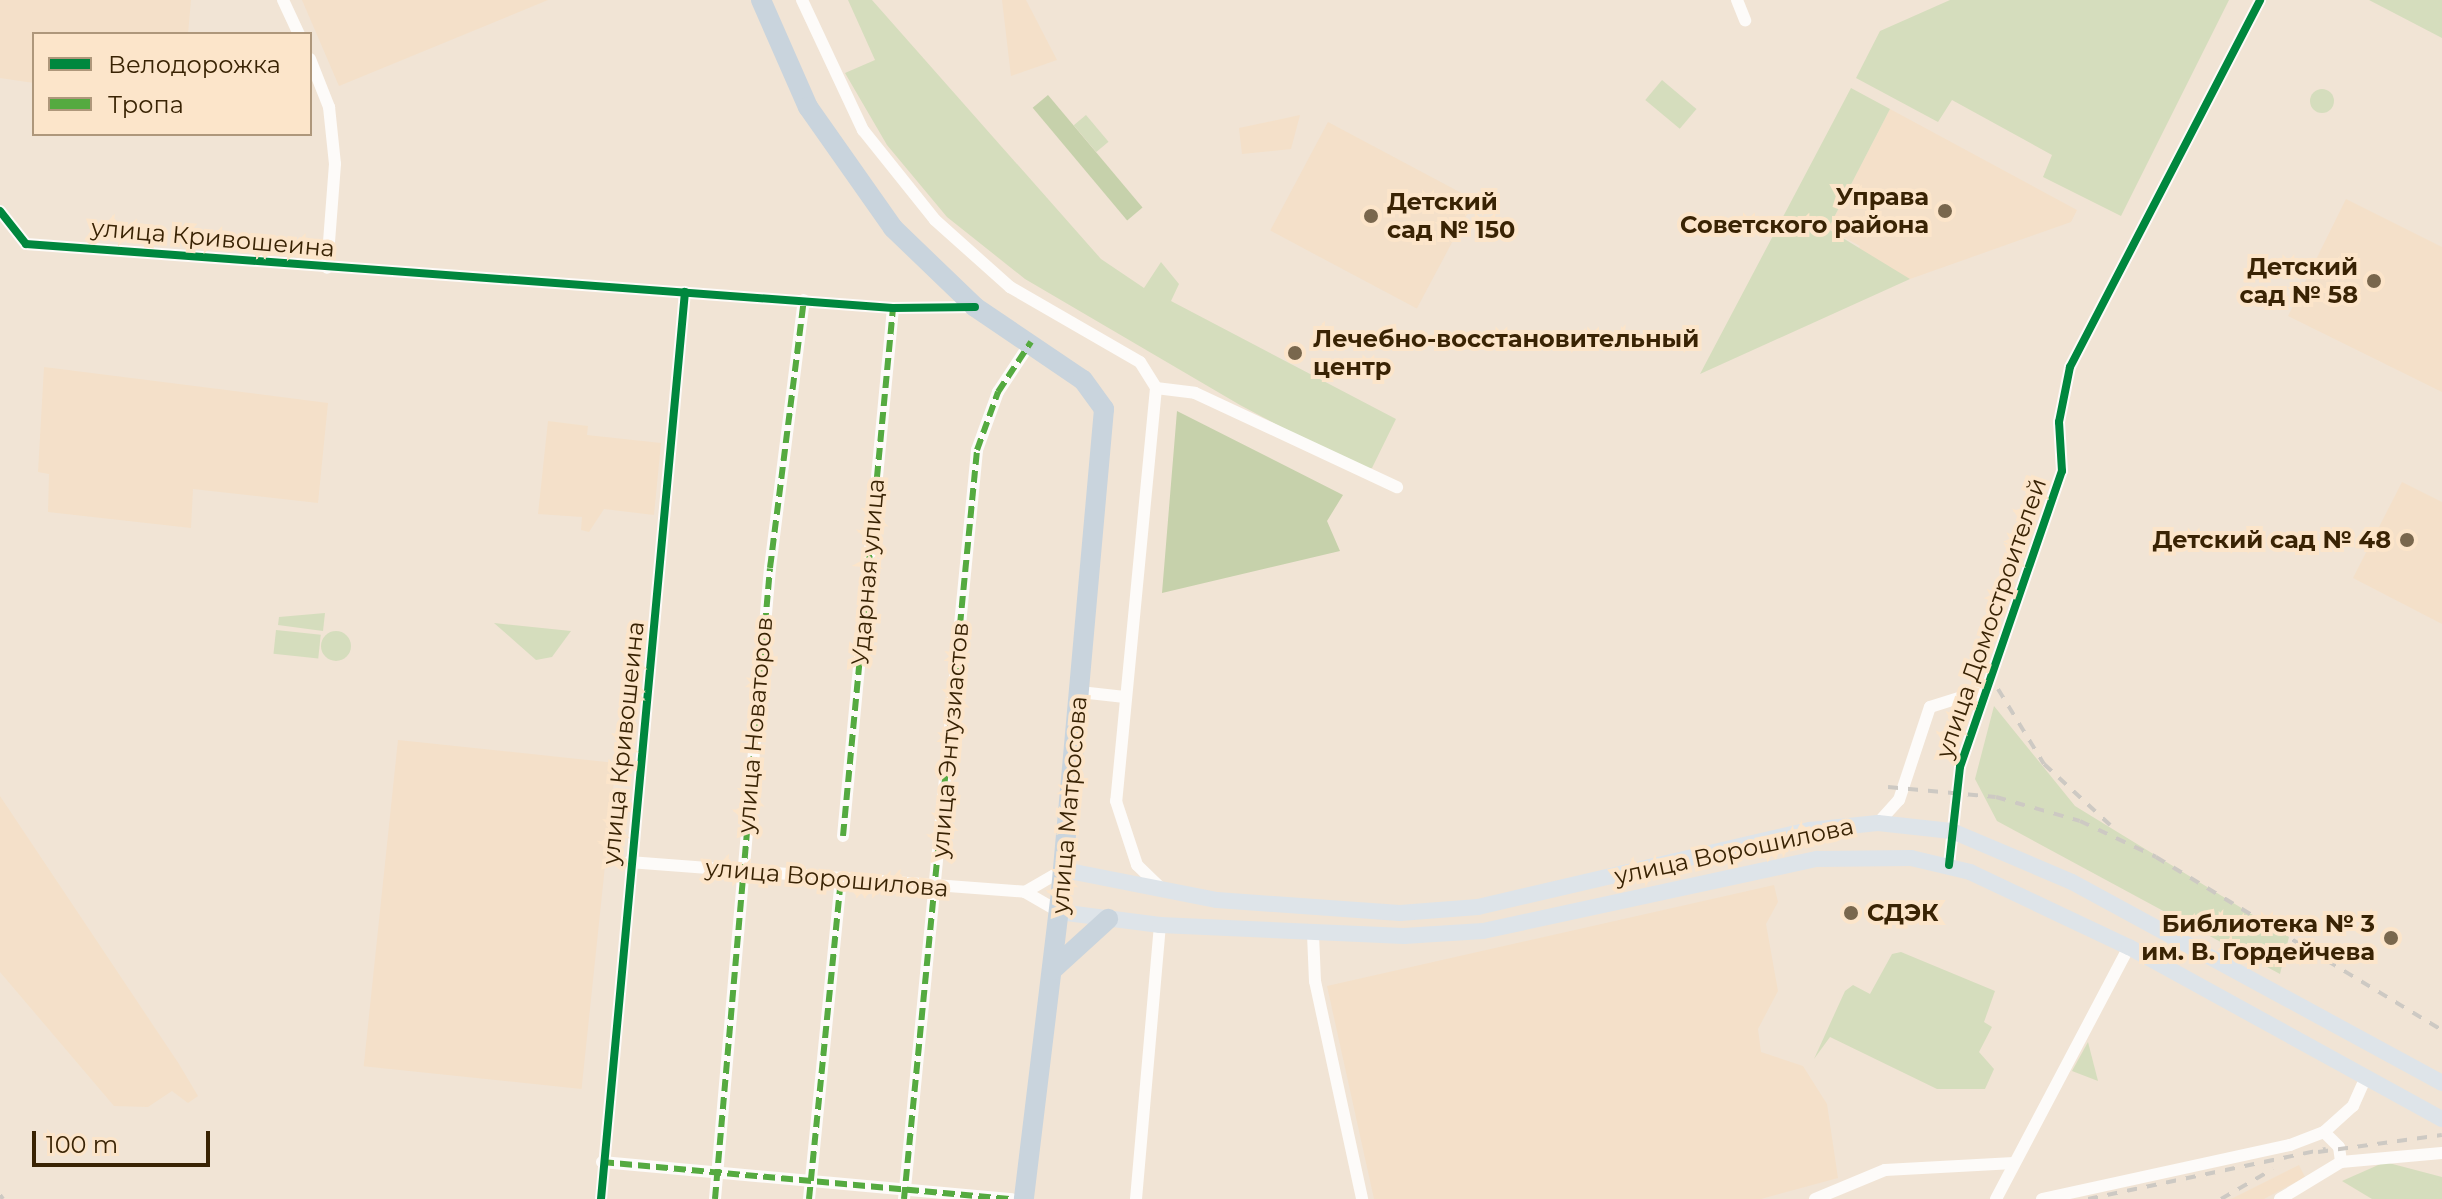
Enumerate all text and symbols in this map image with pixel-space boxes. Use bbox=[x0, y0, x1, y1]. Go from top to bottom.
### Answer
legend bbox=[32, 32, 312, 136]
text: Велодорожка bbox=[108, 50, 281, 79]
text: Тропа bbox=[108, 90, 184, 119]
place label: Управа Советского района bbox=[1680, 183, 1929, 239]
place label: Детский сад № 150 bbox=[1387, 188, 1515, 244]
marker: Управа Советского района bbox=[1936, 202, 1954, 220]
marker: Детский сад № 150 bbox=[1362, 207, 1380, 225]
street label: улица Кривошеина bbox=[90, 213, 336, 263]
place label: Детский сад № 58 bbox=[2240, 253, 2358, 309]
marker: Детский сад № 58 bbox=[2365, 272, 2383, 290]
place label: Лечебно-восстановительный центр bbox=[1313, 325, 1699, 381]
marker: Лечебно-восстановительный центр bbox=[1284, 342, 1306, 364]
street label: улица Домостроителей bbox=[1930, 474, 2052, 762]
street label: Ударная улица bbox=[845, 477, 891, 667]
place label: Детский сад № 48 bbox=[2152, 526, 2391, 554]
marker: Детский сад № 48 bbox=[2398, 531, 2416, 549]
street label: улица Новаторов bbox=[731, 616, 779, 834]
street label: улица Кривошеина bbox=[596, 620, 650, 866]
street label: улица Энтузиастов bbox=[925, 621, 975, 859]
street label: улица Матросова bbox=[1045, 695, 1093, 915]
street label: улица Ворошилова bbox=[1612, 812, 1856, 890]
street label: улица Ворошилова bbox=[704, 853, 950, 903]
place label: СДЭК bbox=[1867, 899, 1939, 927]
marker: СДЭК bbox=[1842, 904, 1860, 922]
place label: Библиотека № 3 им. В. Гордейчева bbox=[2141, 910, 2375, 966]
marker: Библиотека № 3 им. В. Гордейчева bbox=[2382, 929, 2400, 947]
scale bar bbox=[36, 1115, 214, 1165]
text: 100 m bbox=[46, 1130, 118, 1159]

